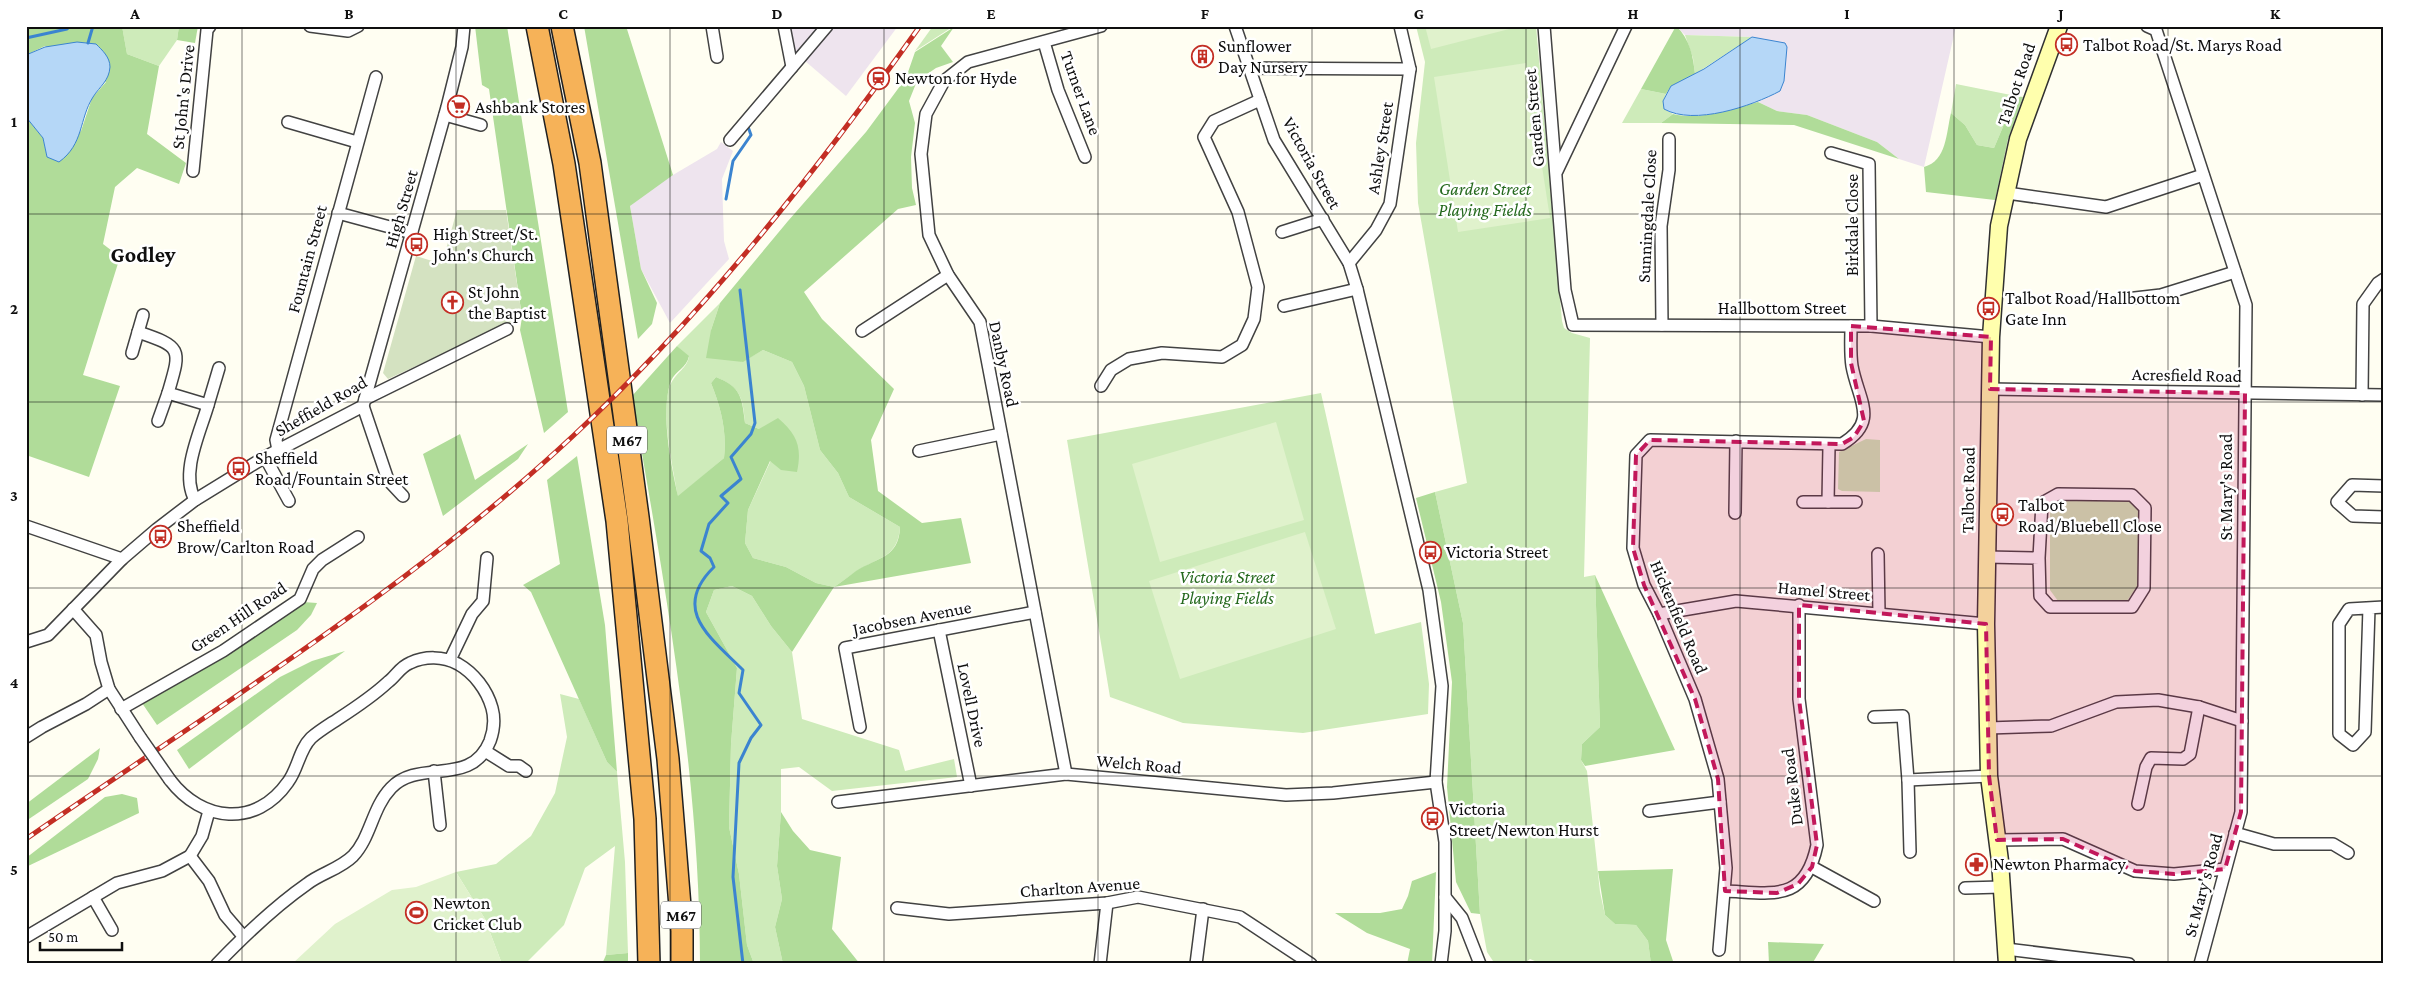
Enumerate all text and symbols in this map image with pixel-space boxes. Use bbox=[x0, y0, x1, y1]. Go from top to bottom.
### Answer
text: A bbox=[129, 5, 140, 22]
text: B bbox=[344, 5, 354, 22]
text: C bbox=[558, 5, 568, 22]
text: D bbox=[771, 5, 783, 22]
text: E bbox=[986, 5, 996, 22]
text: F bbox=[1201, 5, 1210, 22]
text: G bbox=[1414, 5, 1424, 22]
text: H bbox=[1628, 5, 1639, 22]
text: I bbox=[1844, 5, 1850, 22]
text: J bbox=[2056, 5, 2064, 22]
text: K bbox=[2270, 5, 2281, 22]
bus stop icon: Talbot Road/St. Marys Road bbox=[2055, 33, 2079, 57]
place label: Talbot Road/St. Marys Road bbox=[2083, 35, 2283, 55]
place label: Sunflower Day Nursery bbox=[1218, 36, 1308, 77]
street label: Talbot Road bbox=[1993, 39, 2040, 128]
street label: St John's Drive bbox=[168, 44, 198, 150]
building icon: Sunflower Day Nursery bbox=[1190, 44, 1214, 68]
street label: Turner Lane bbox=[1057, 48, 1105, 138]
station icon: Newton for Hyde bbox=[867, 66, 891, 90]
street label: Garden Street bbox=[1520, 67, 1548, 168]
place label: Newton for Hyde bbox=[895, 68, 1017, 88]
supermarket icon: Ashbank Stores bbox=[447, 95, 471, 119]
place label: Ashbank Stores bbox=[475, 97, 585, 117]
street label: Ashley Street bbox=[1363, 99, 1397, 196]
text: 1 bbox=[11, 113, 17, 130]
street label: Victoria Street bbox=[1279, 114, 1346, 213]
street label: Sunningdale Close bbox=[1634, 149, 1660, 283]
street label: High Street bbox=[380, 167, 422, 250]
street label: Birkdale Close bbox=[1842, 174, 1862, 276]
park label: Garden Street Playing Fields bbox=[1438, 179, 1532, 220]
street label: Fountain Street bbox=[283, 202, 331, 315]
place label: High Street/St. John's Church bbox=[431, 224, 538, 265]
bus stop icon: High Street/St. John's Church bbox=[405, 232, 429, 256]
district label: Godley bbox=[111, 242, 176, 267]
place label: St John the Baptist bbox=[468, 282, 547, 323]
place label: Talbot Road/Hallbottom Gate Inn bbox=[2005, 288, 2181, 329]
church icon: St John the Baptist bbox=[440, 290, 464, 314]
bus stop icon: Talbot Road/Hallbottom Gate Inn bbox=[1977, 296, 2001, 320]
street label: Hallbottom Street bbox=[1718, 298, 1847, 318]
text: 2 bbox=[10, 300, 18, 317]
street label: Danby Road bbox=[985, 319, 1023, 409]
street label: Acresfield Road bbox=[2132, 364, 2243, 386]
street label: Sheffield Road bbox=[271, 371, 371, 440]
road number: M67 bbox=[607, 426, 647, 454]
street label: St Mary's Road bbox=[2216, 433, 2236, 540]
street label: Talbot Road bbox=[1957, 446, 1979, 533]
place label: Sheffield Road/Fountain Street bbox=[255, 448, 409, 489]
bus stop icon: Sheffield Road/Fountain Street bbox=[227, 456, 251, 480]
text: 3 bbox=[10, 487, 18, 504]
place label: Talbot Road/Bluebell Close bbox=[2018, 495, 2162, 536]
bus stop icon: Talbot Road/Bluebell Close bbox=[1990, 503, 2014, 527]
place label: Sheffield Brow/Carlton Road bbox=[177, 516, 315, 557]
bus stop icon: Sheffield Brow/Carlton Road bbox=[149, 524, 173, 548]
bus stop icon: Victoria Street bbox=[1418, 540, 1442, 564]
place label: Victoria Street bbox=[1446, 542, 1549, 562]
street label: Hickenfield Road bbox=[1646, 557, 1712, 677]
park label: Victoria Street Playing Fields bbox=[1179, 567, 1276, 608]
street label: Green Hill Road bbox=[186, 577, 290, 657]
street label: Hamel Street bbox=[1777, 577, 1872, 605]
street label: Jacobsen Avenue bbox=[849, 597, 973, 640]
street label: Lovell Drive bbox=[953, 661, 991, 749]
text: 4 bbox=[10, 674, 19, 691]
street label: Duke Road bbox=[1777, 747, 1807, 827]
street label: Welch Road bbox=[1096, 750, 1183, 778]
place label: Victoria Street/Newton Hurst bbox=[1449, 799, 1600, 840]
bus stop icon: Victoria Street/Newton Hurst bbox=[1421, 807, 1445, 831]
street label: St Mary's Road bbox=[2180, 830, 2227, 939]
pharmacy icon: Newton Pharmacy bbox=[1965, 852, 1989, 876]
place label: Newton Pharmacy bbox=[1993, 854, 2126, 874]
text: 5 bbox=[10, 861, 18, 878]
street label: Charlton Avenue bbox=[1019, 873, 1141, 901]
place label: Newton Cricket Club bbox=[433, 893, 522, 934]
sports icon: Newton Cricket Club bbox=[405, 901, 429, 925]
road number: M67 bbox=[661, 902, 701, 928]
scale bar bbox=[40, 920, 122, 952]
text: 50 m bbox=[48, 929, 78, 945]

